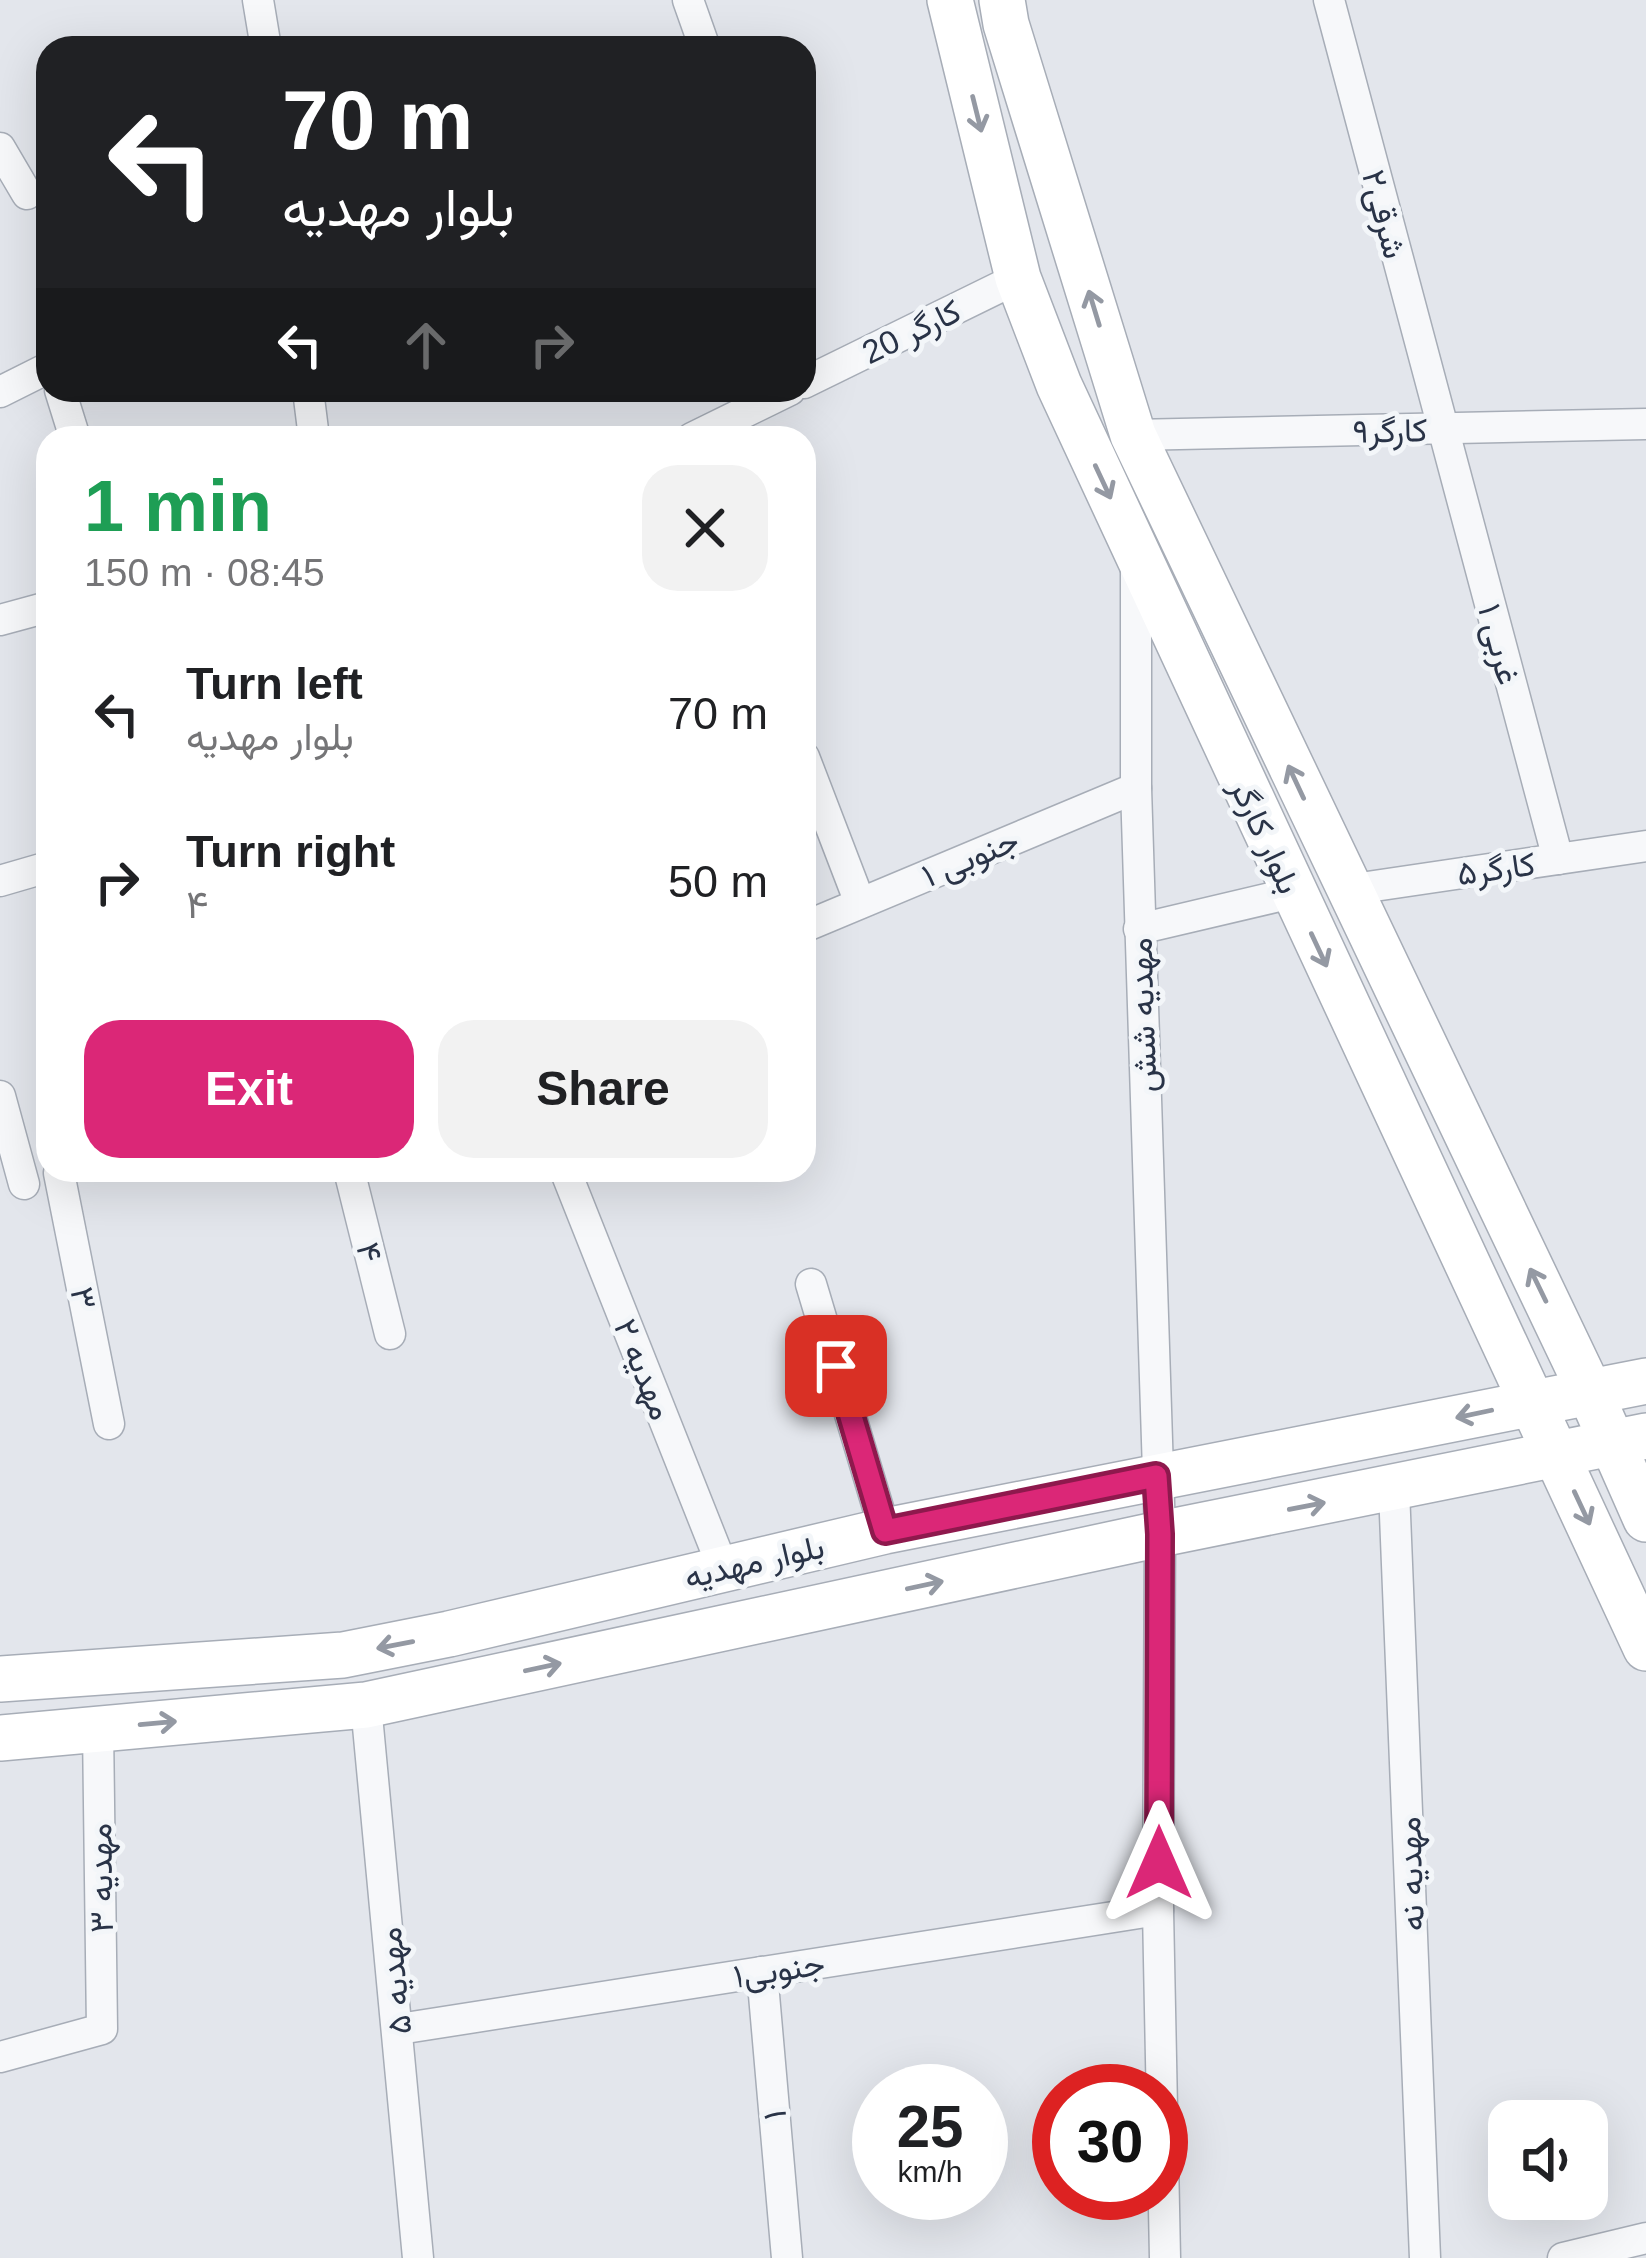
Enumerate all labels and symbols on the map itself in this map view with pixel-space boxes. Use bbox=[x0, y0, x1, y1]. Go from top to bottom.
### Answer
one-way arrow bbox=[967, 94, 989, 132]
street label: شرقی۲ bbox=[1353, 166, 1414, 263]
one-way arrow bbox=[1082, 290, 1104, 328]
street label: کارگر 20 bbox=[856, 292, 967, 373]
street label: کارگر۹ bbox=[1352, 411, 1428, 452]
one-way arrow bbox=[1093, 463, 1115, 499]
street label: ۱ غربی bbox=[1469, 600, 1528, 689]
one-way arrow bbox=[1284, 765, 1306, 801]
street label: بلوار کارگر bbox=[1221, 772, 1308, 900]
street label: ۱ جنوبی bbox=[917, 821, 1025, 896]
street label: کارگر۵ bbox=[1455, 845, 1538, 894]
one-way arrow bbox=[1309, 931, 1331, 967]
street label: مهدیه شش bbox=[1121, 937, 1166, 1093]
street label: ۴ bbox=[349, 1238, 390, 1266]
one-way arrow bbox=[1526, 1268, 1548, 1304]
street label: ۳ bbox=[63, 1284, 104, 1312]
street label: مهدیه ۲ bbox=[605, 1313, 680, 1426]
pin bbox=[785, 1315, 887, 1417]
one-way arrow bbox=[1456, 1404, 1494, 1427]
one-way arrow bbox=[1572, 1489, 1594, 1525]
one-way arrow bbox=[1286, 1494, 1325, 1517]
street label: بلوار مهدیه bbox=[681, 1527, 828, 1597]
one-way arrow bbox=[905, 1572, 943, 1595]
one-way arrow bbox=[376, 1635, 415, 1657]
one-way arrow bbox=[524, 1654, 562, 1677]
one-way arrow bbox=[138, 1711, 177, 1734]
position arrow bbox=[1096, 1800, 1222, 1926]
street label: مهدیه نه bbox=[1390, 1816, 1433, 1932]
street label: مهدیه ۳ bbox=[81, 1823, 122, 1933]
street label: مهدیه ۵ bbox=[370, 1925, 421, 2036]
street label: جنوبی۱ bbox=[731, 1944, 828, 1997]
speed limit sign: 30 bbox=[1032, 2064, 1188, 2220]
street label: ۱ bbox=[756, 2109, 793, 2121]

